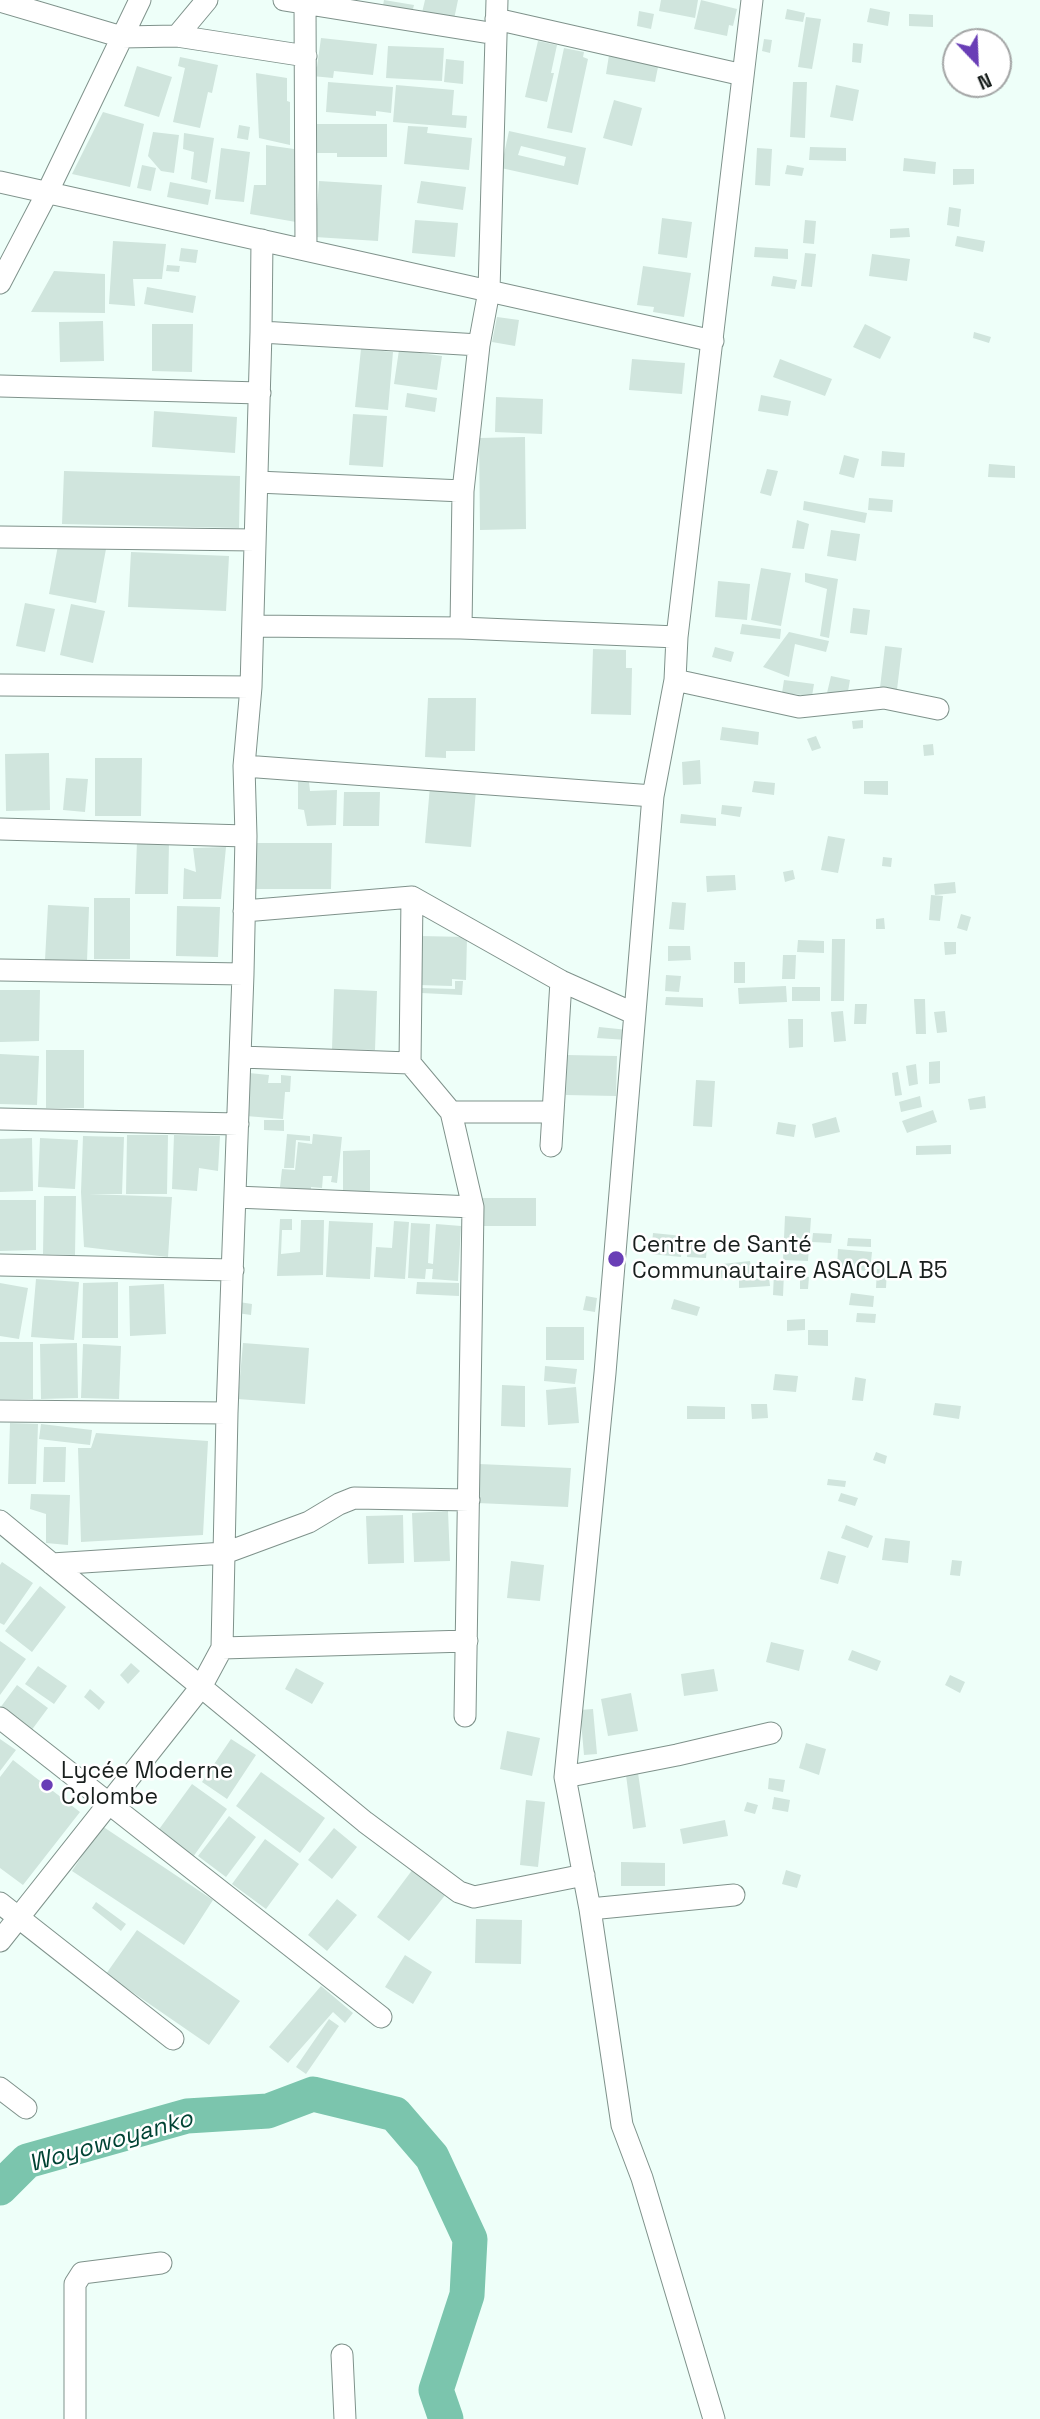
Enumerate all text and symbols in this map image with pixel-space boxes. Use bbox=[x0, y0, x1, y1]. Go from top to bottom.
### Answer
north arrow bbox=[942, 28, 1012, 98]
text: N bbox=[974, 67, 995, 95]
place label: Centre de Santé Communautaire ASACOLA B5 bbox=[632, 1232, 948, 1286]
marker: Centre de Santé Communautaire ASACOLA B5 bbox=[606, 1249, 626, 1269]
place label: Lycée Moderne Colombe bbox=[61, 1758, 233, 1812]
marker: Lycée Moderne Colombe bbox=[39, 1777, 55, 1793]
water label: Woyowoyanko bbox=[26, 2105, 196, 2179]

